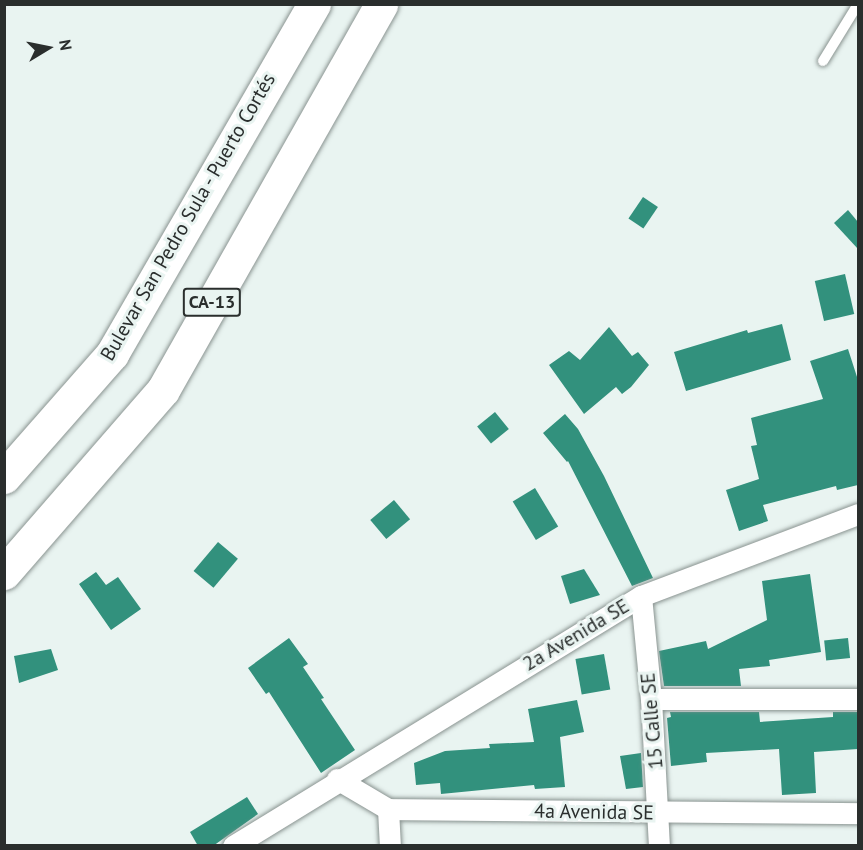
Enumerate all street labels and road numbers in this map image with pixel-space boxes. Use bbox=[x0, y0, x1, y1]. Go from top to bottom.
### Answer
street label: Bulevar San Pedro Sula - Puerto Cortés bbox=[95, 68, 281, 366]
road number: CA-13 bbox=[182, 287, 242, 317]
street label: 2a Avenida SE bbox=[518, 594, 634, 676]
street label: 15 Calle SE bbox=[636, 672, 668, 770]
street label: 4a Avenida SE bbox=[534, 799, 654, 825]

